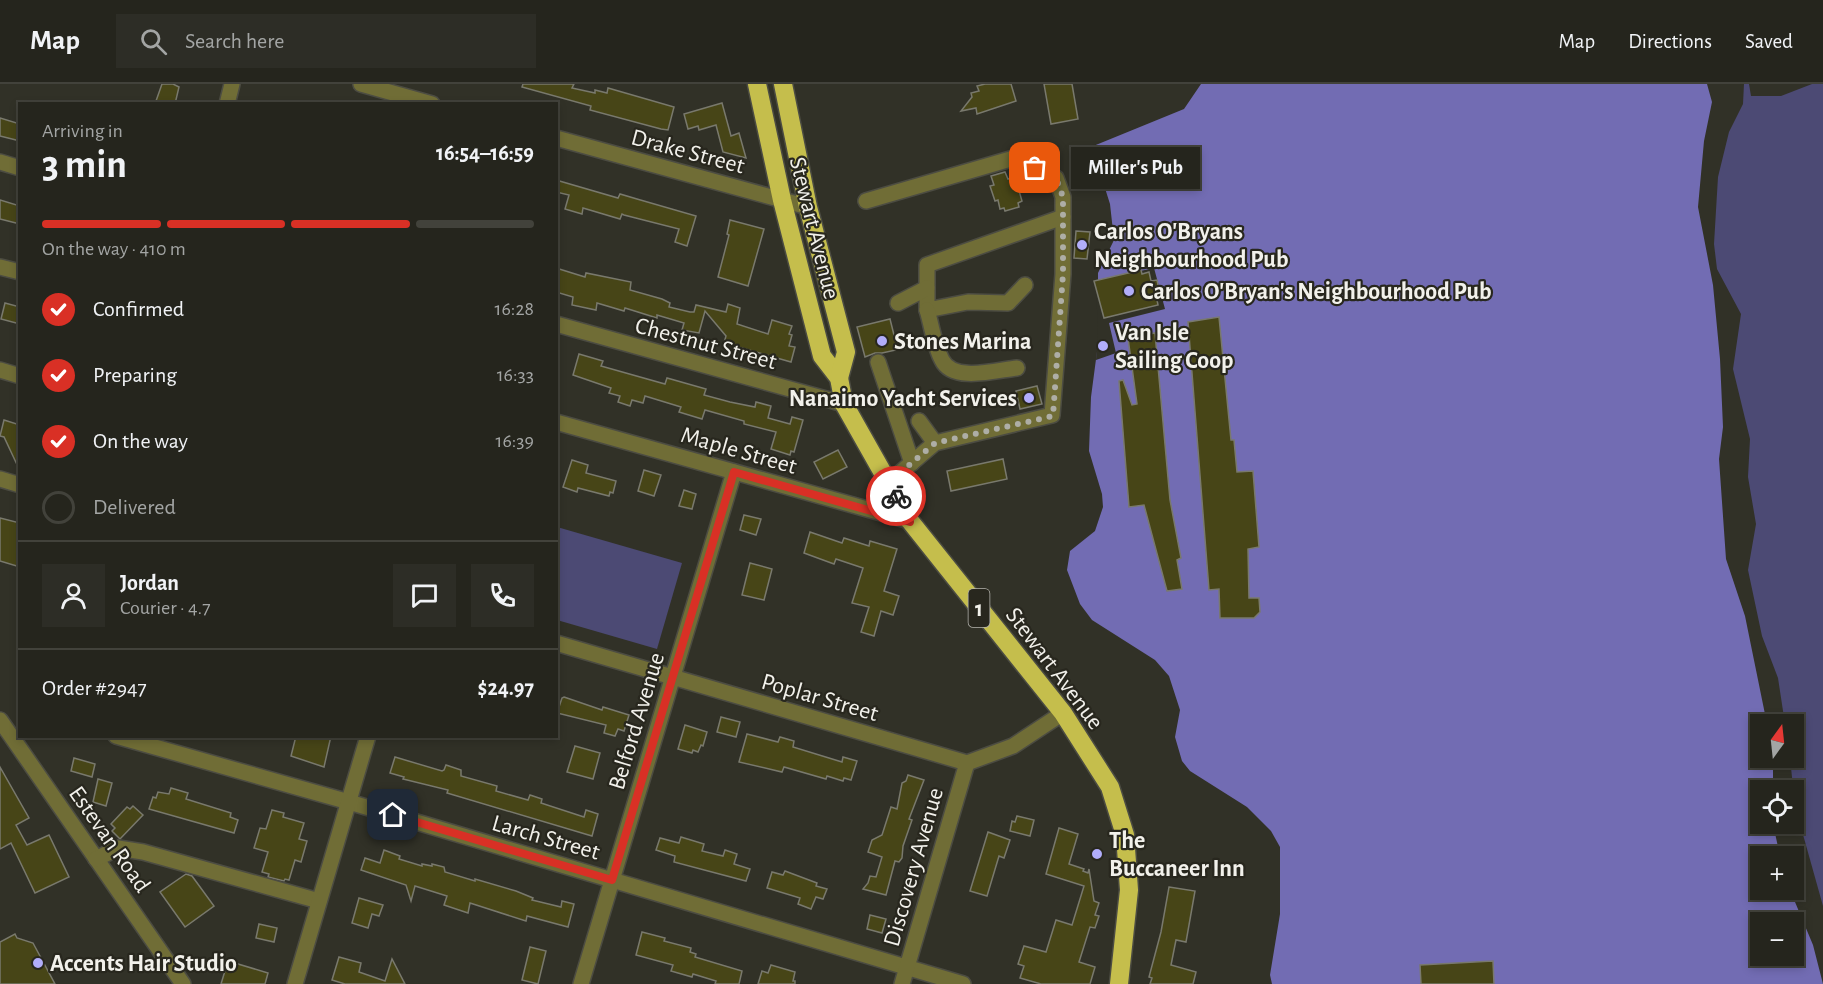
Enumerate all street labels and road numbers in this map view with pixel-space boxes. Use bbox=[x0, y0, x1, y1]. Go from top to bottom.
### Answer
street label: Drake Street bbox=[629, 125, 747, 179]
street label: Stewart Avenue bbox=[785, 155, 843, 302]
street label: Chestnut Street bbox=[632, 314, 779, 374]
street label: Maple Street bbox=[678, 423, 800, 479]
road number: 1 bbox=[968, 589, 990, 627]
street label: Stewart Avenue bbox=[1001, 603, 1108, 734]
street label: Belford Avenue bbox=[605, 650, 669, 793]
street label: Poplar Street bbox=[759, 670, 881, 726]
street label: Estevan Road bbox=[64, 782, 154, 897]
street label: Discovery Avenue bbox=[880, 785, 948, 949]
street label: Larch Street bbox=[489, 811, 603, 865]

